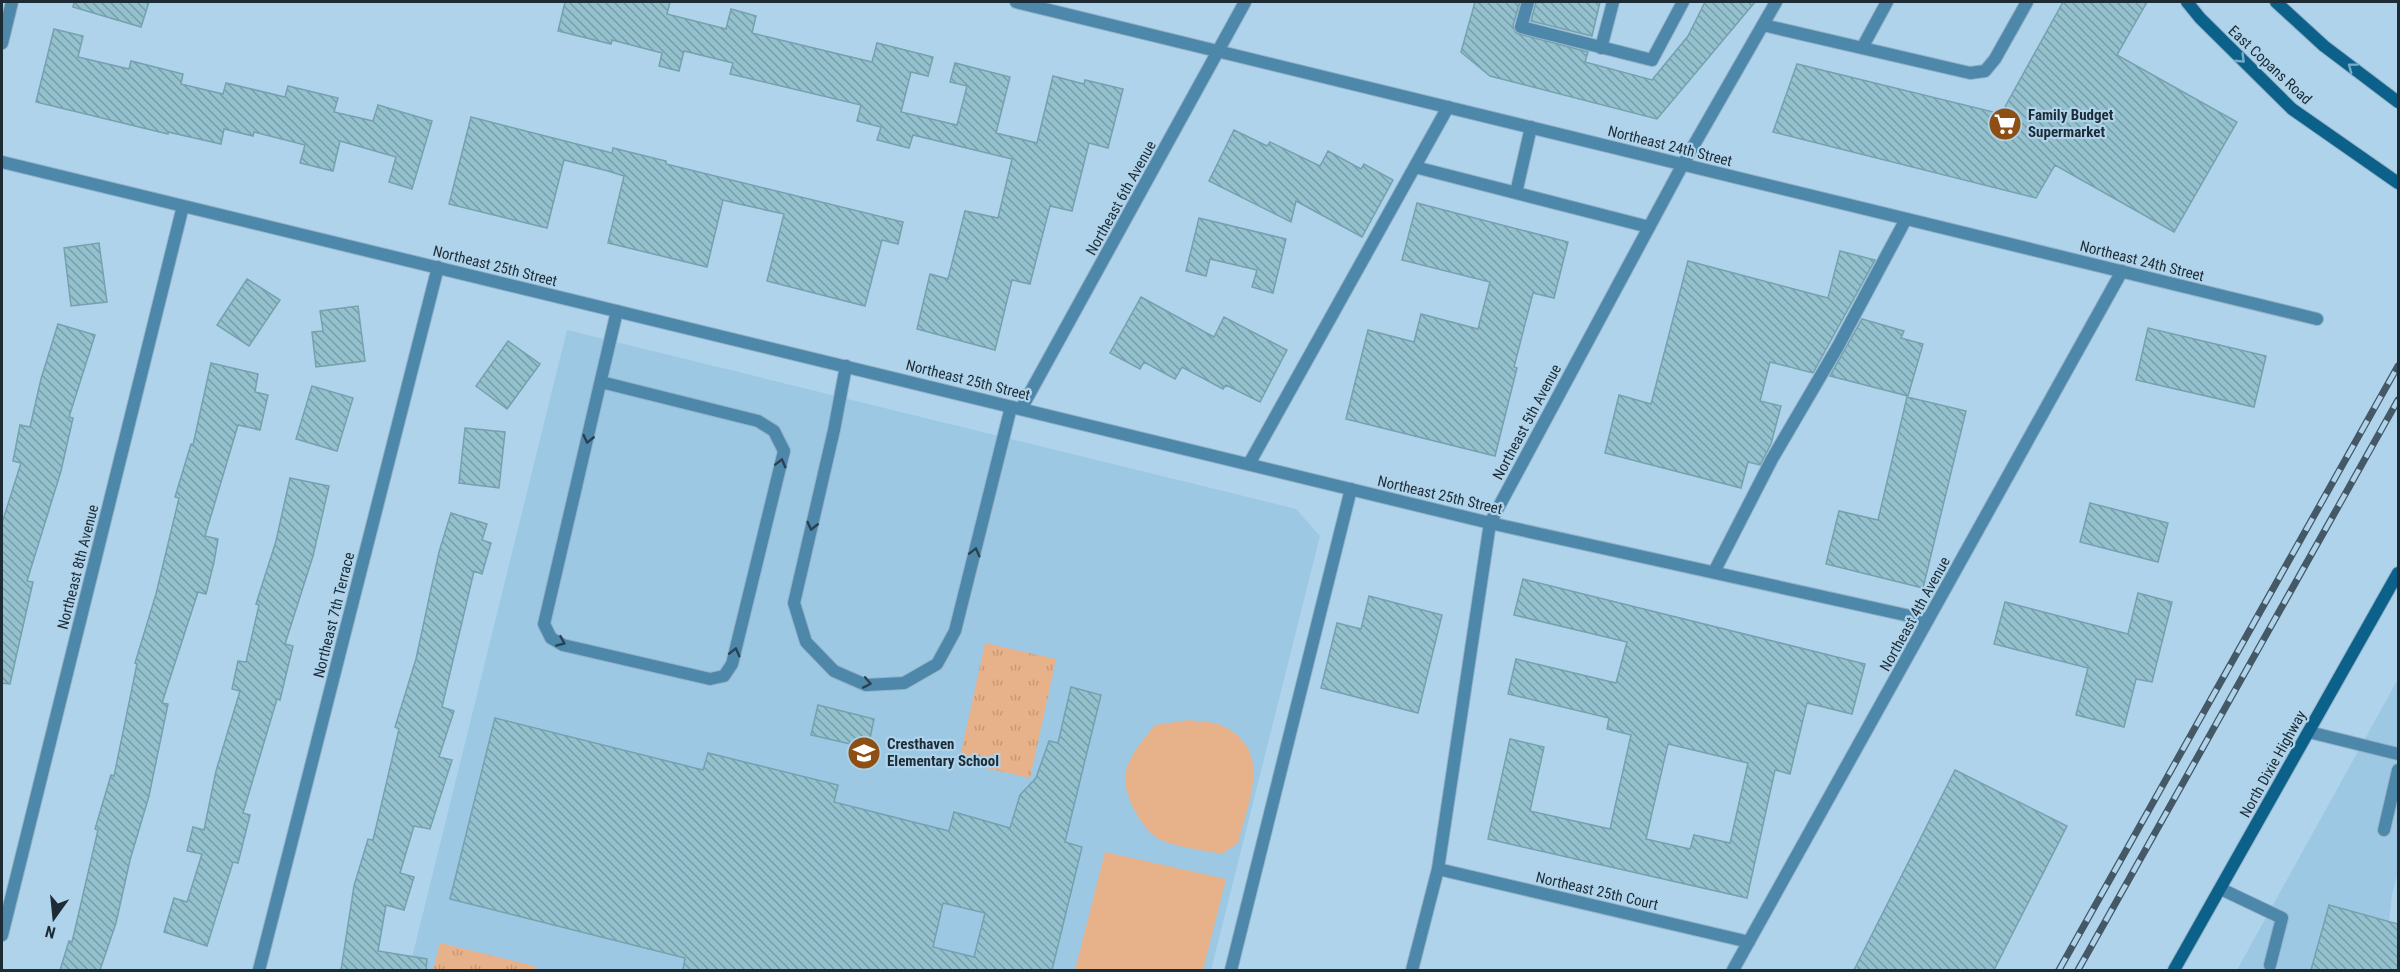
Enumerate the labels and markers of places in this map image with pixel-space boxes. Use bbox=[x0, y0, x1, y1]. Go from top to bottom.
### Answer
supermarket icon: Family Budget Supermarket bbox=[1987, 106, 2023, 142]
place label: Family Budget Supermarket bbox=[2028, 106, 2114, 141]
school or university icon: Cresthaven Elementary School bbox=[846, 735, 882, 771]
place label: Cresthaven Elementary School bbox=[887, 735, 999, 770]

